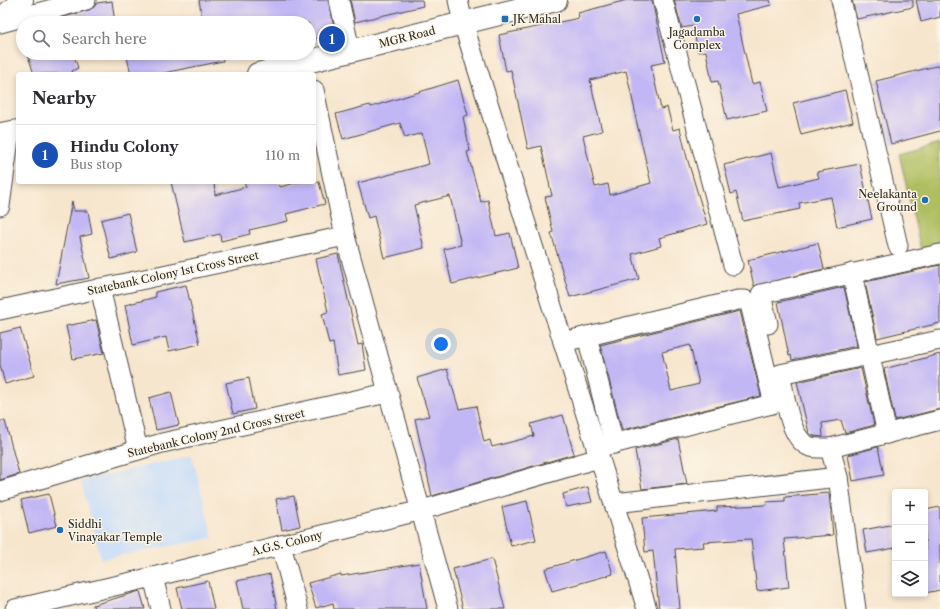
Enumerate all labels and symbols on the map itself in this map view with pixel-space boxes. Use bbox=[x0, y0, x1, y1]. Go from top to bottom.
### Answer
place label: JK Mahal bbox=[511, 12, 562, 26]
marker: JK Mahal bbox=[500, 14, 510, 24]
marker: Jagadamba Complex bbox=[692, 14, 702, 24]
street label: MGR Road bbox=[377, 23, 437, 51]
pin: 1 bbox=[319, 24, 345, 54]
place label: Jagadamba Complex bbox=[667, 25, 725, 52]
place label: Neelakanta Ground bbox=[858, 187, 917, 214]
marker: Neelakanta Ground bbox=[920, 195, 930, 205]
street label: Statebank Colony 1st Cross Street bbox=[86, 248, 260, 298]
your location bbox=[431, 334, 451, 354]
street label: Statebank Colony 2nd Cross Street bbox=[126, 406, 306, 460]
place label: Siddhi Vinayakar Temple bbox=[67, 517, 162, 544]
marker: Siddhi Vinayakar Temple bbox=[55, 525, 65, 535]
street label: A.G.S. Colony bbox=[249, 527, 325, 559]

